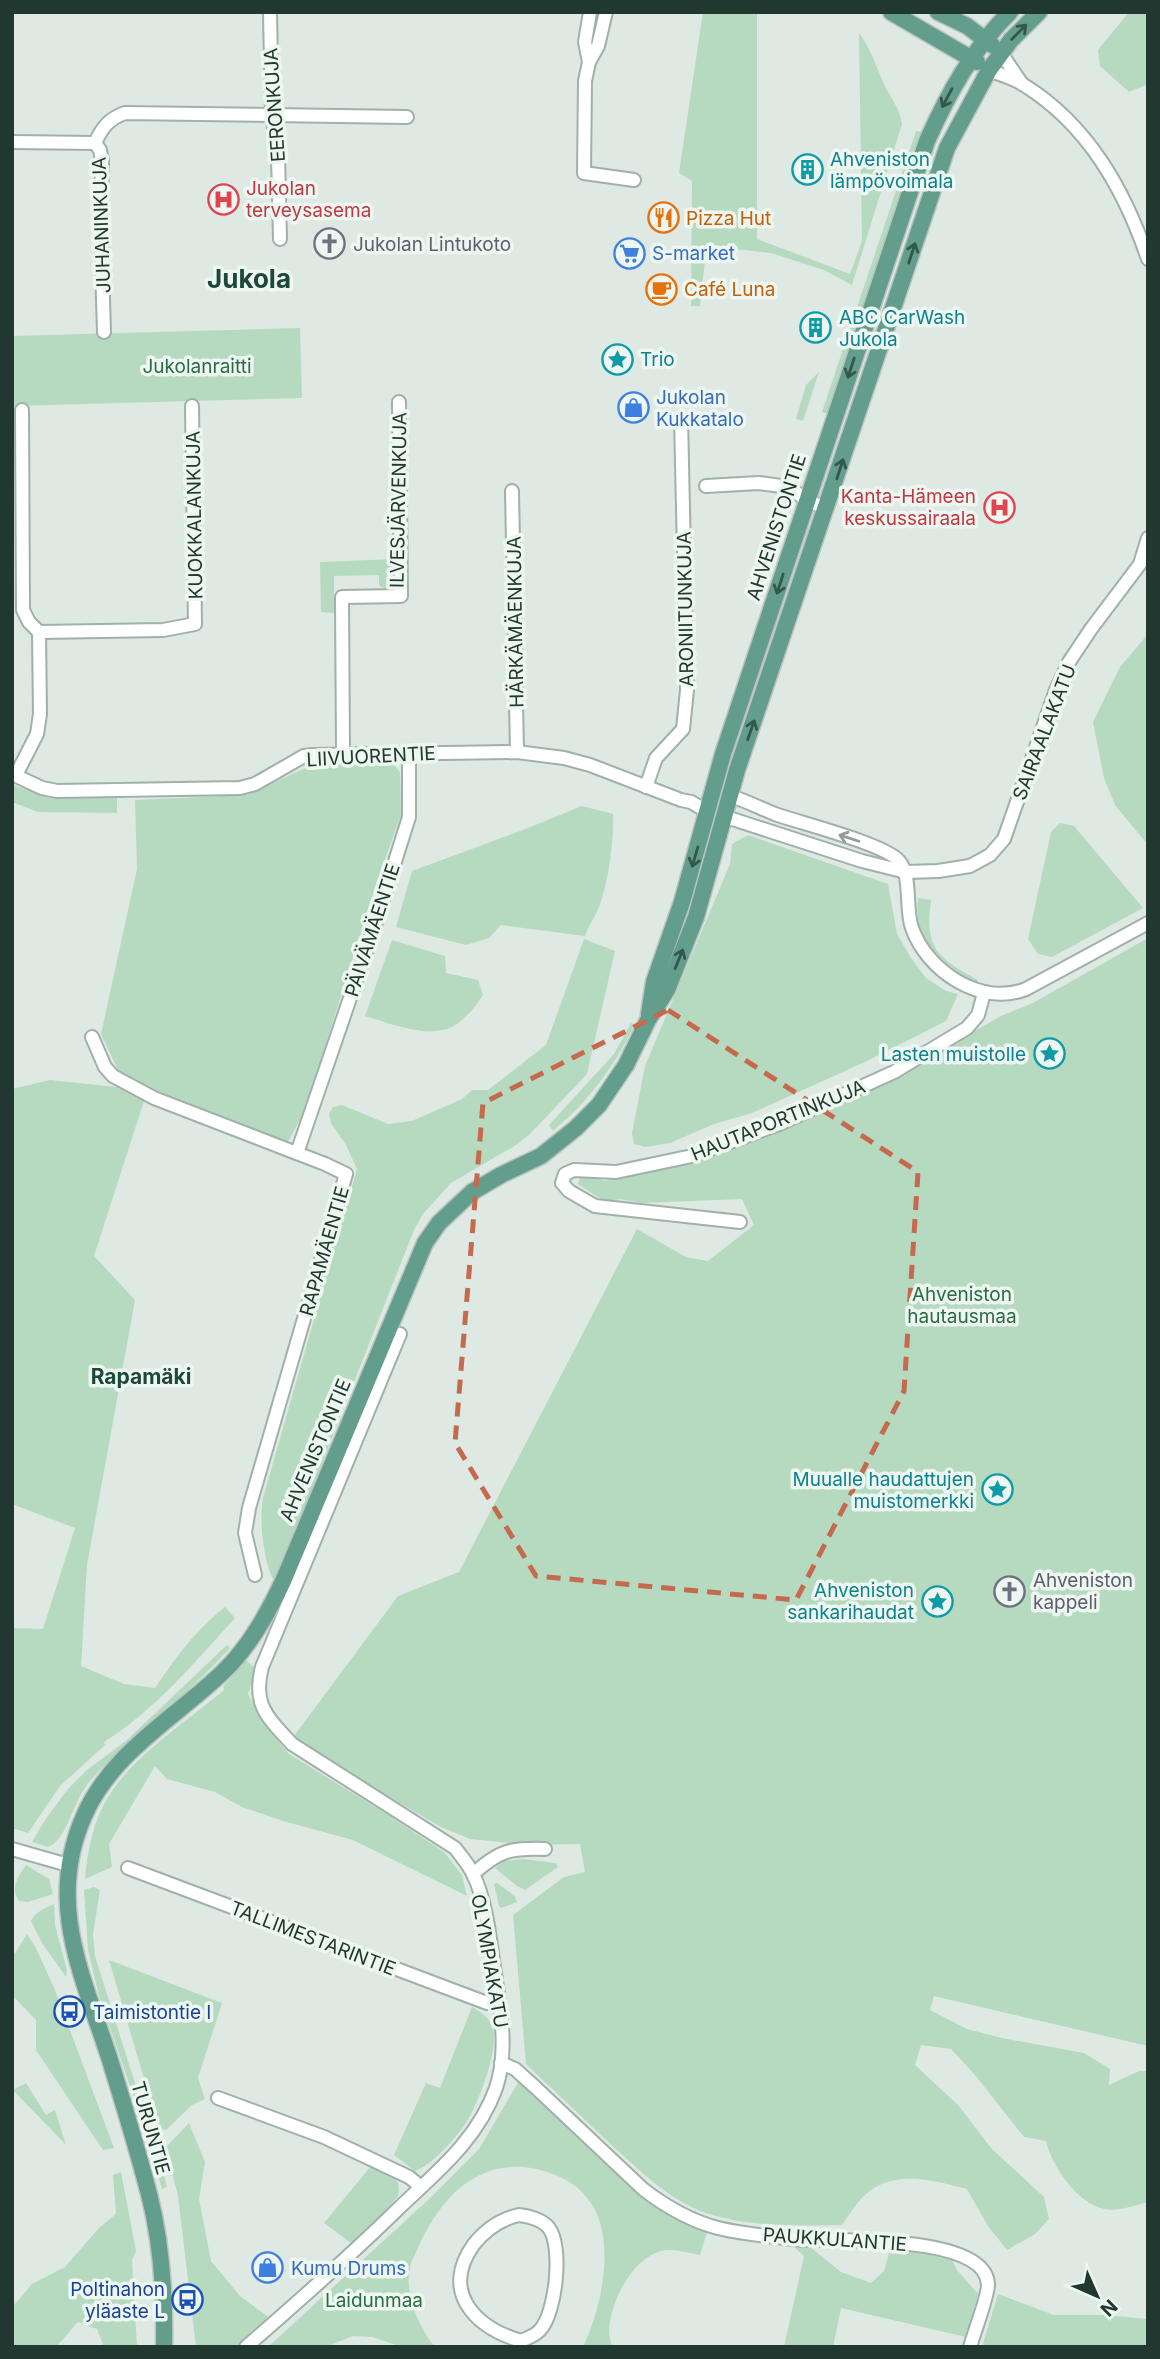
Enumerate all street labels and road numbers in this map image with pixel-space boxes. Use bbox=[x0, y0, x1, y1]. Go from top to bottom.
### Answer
street label: EERONKUJA bbox=[259, 47, 290, 163]
street label: JUHANINKUJA bbox=[88, 156, 115, 294]
street label: ILVESJÄRVENKUJA bbox=[385, 412, 412, 588]
street label: KUOKKALANKUJA bbox=[182, 430, 207, 600]
street label: AHVENISTONTIE bbox=[742, 451, 811, 603]
street label: ARONIITUNKUJA bbox=[673, 531, 698, 687]
street label: HÄRKÄMÄENKUJA bbox=[503, 536, 528, 708]
street label: SAIRAALAKATU bbox=[1008, 661, 1081, 803]
street label: LIIVUORENTIE bbox=[306, 742, 436, 771]
street label: PÄIVÄMÄENTIE bbox=[340, 861, 405, 1000]
street label: HAUTAPORTINKUJA bbox=[688, 1075, 869, 1166]
street label: RAPAMÄENTIE bbox=[295, 1184, 354, 1319]
street label: AHVENISTONTIE bbox=[275, 1375, 356, 1525]
street label: OLYMPIAKATU bbox=[466, 1892, 513, 2030]
street label: TALLIMESTARINTIE bbox=[227, 1896, 399, 1981]
street label: TURUNTIE bbox=[126, 2079, 175, 2177]
street label: PAUKKULANTIE bbox=[762, 2223, 908, 2256]

